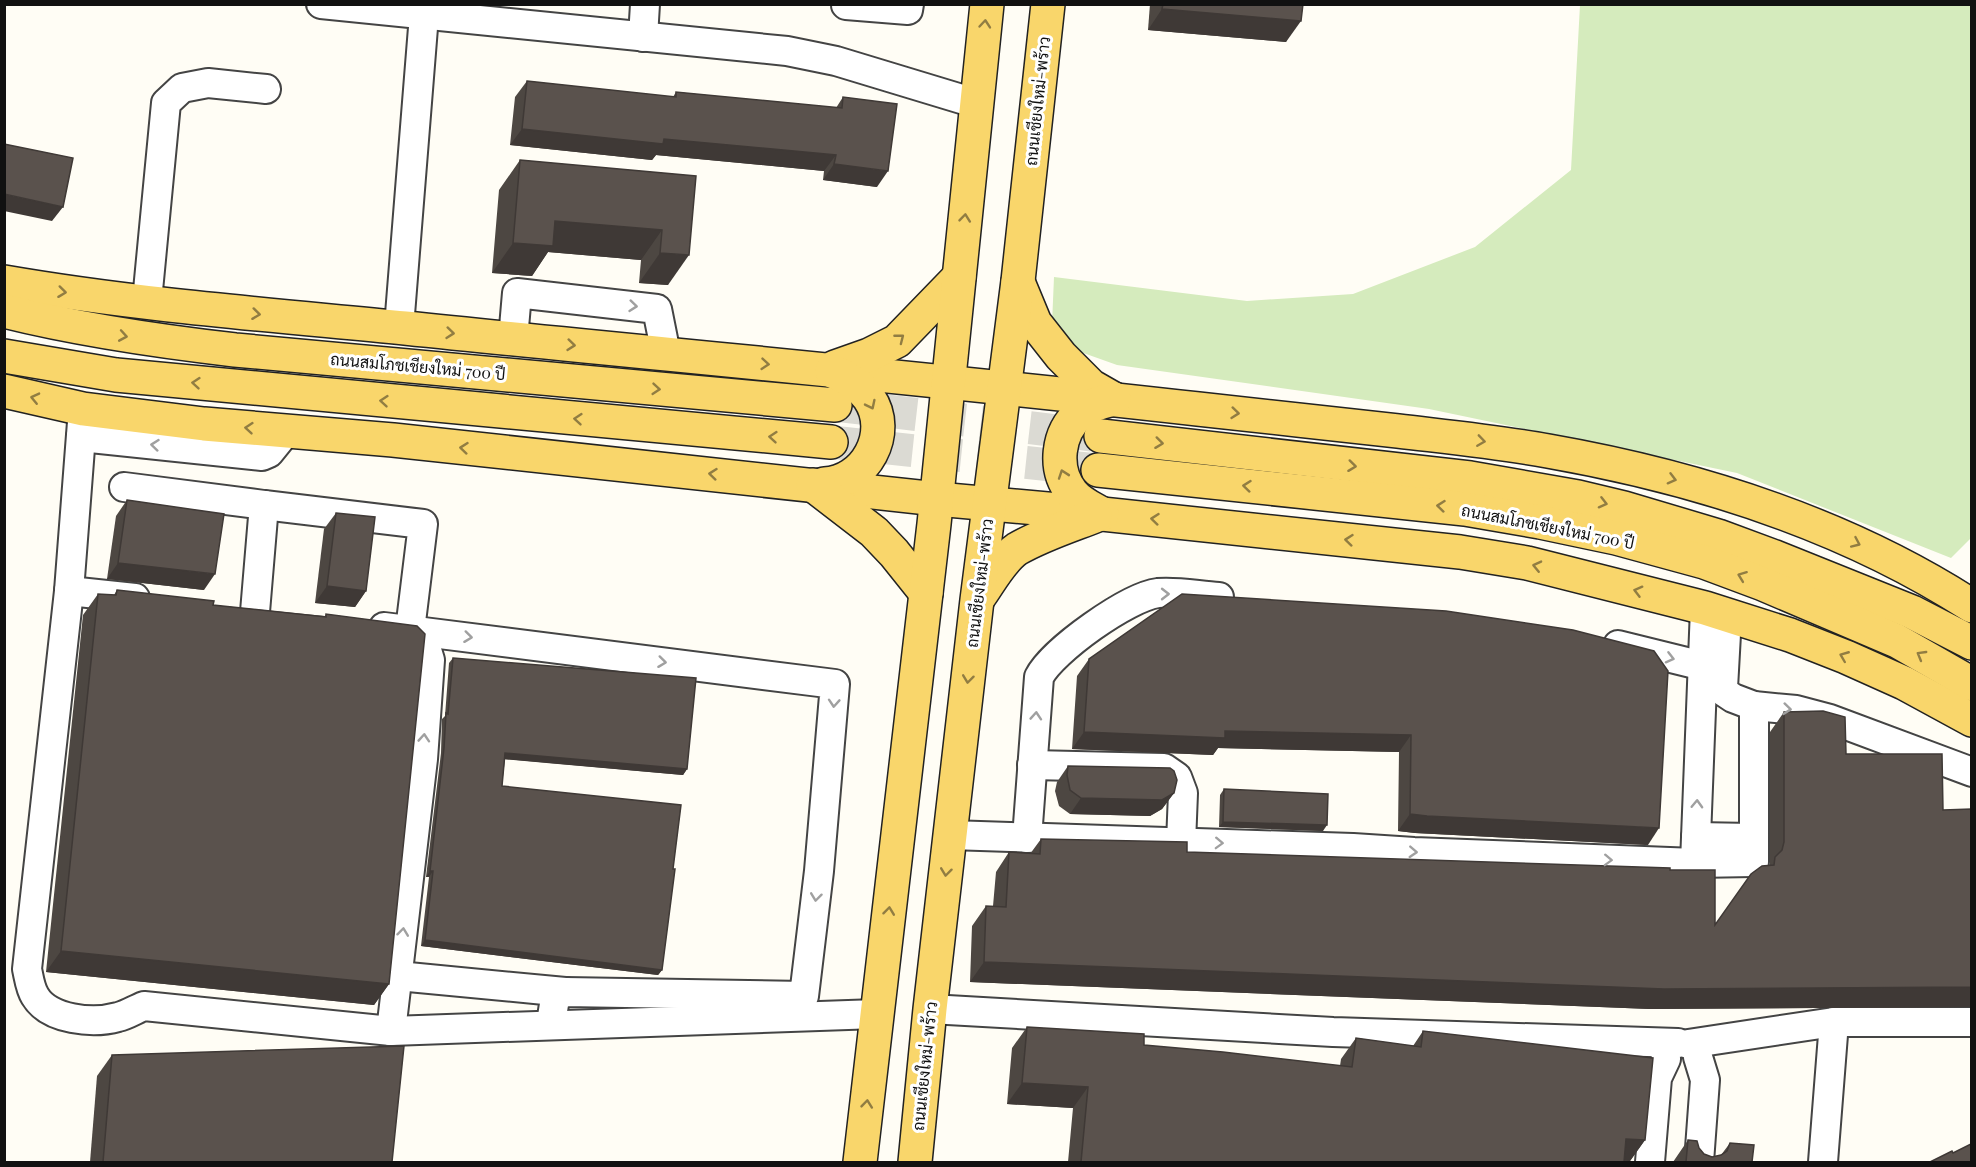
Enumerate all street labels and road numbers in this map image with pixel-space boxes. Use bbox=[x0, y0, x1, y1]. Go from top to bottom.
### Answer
street label: ถนนเชียงใหม่-พร้าว bbox=[1020, 35, 1054, 167]
street label: ถนนสมโภชเชียงใหม่ 700 ปี bbox=[330, 348, 506, 384]
street label: ถนนสมโภชเชียงใหม่ 700 ปี bbox=[1460, 499, 1636, 553]
street label: ถนนเชียงใหม่-พร้าว bbox=[961, 517, 997, 649]
street label: ถนนเชียงใหม่-พร้าว bbox=[907, 1000, 941, 1132]

